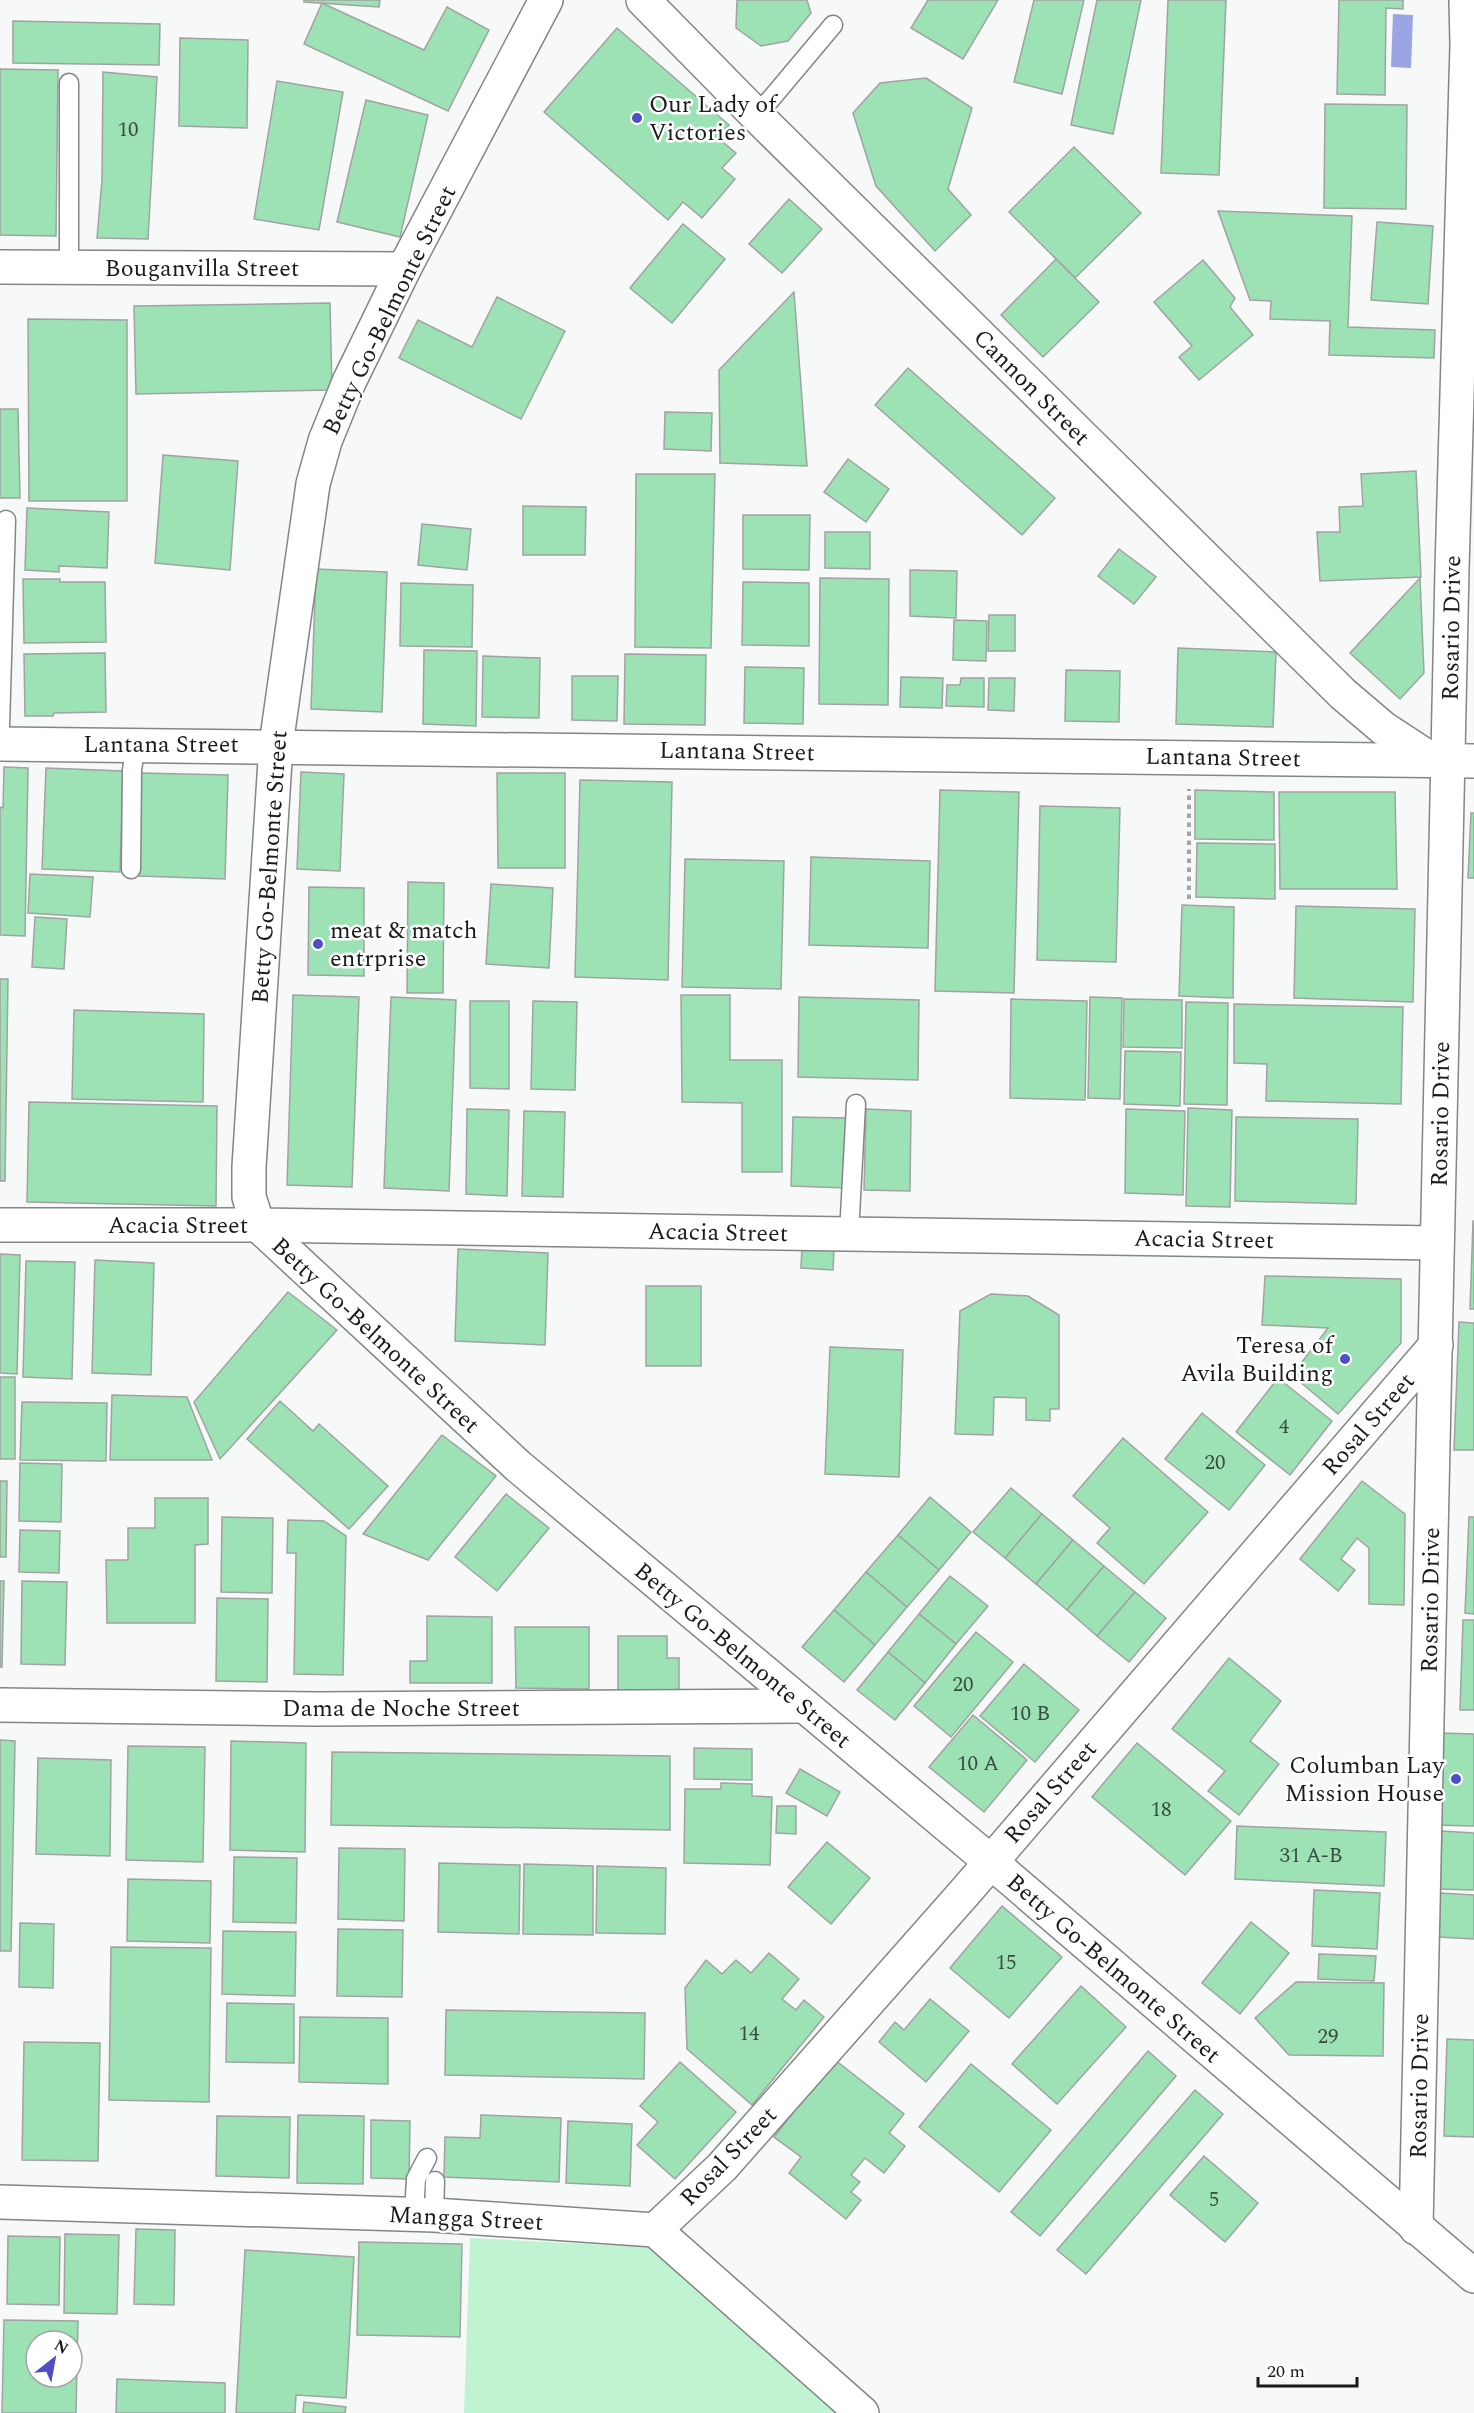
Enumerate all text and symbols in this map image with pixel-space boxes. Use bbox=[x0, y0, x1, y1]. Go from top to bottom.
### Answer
place label: Our Lady of Victories bbox=[649, 87, 778, 151]
marker: Our Lady of Victories bbox=[630, 111, 644, 125]
house number: 10 bbox=[118, 114, 139, 146]
street label: Betty Go-Belmonte Street bbox=[314, 179, 466, 442]
street label: Bouganvilla Street bbox=[105, 251, 299, 287]
street label: Cannon Street bbox=[964, 321, 1098, 455]
street label: Rosario Drive bbox=[1433, 555, 1471, 701]
street label: Lantana Street bbox=[83, 727, 239, 763]
street label: Betty Go-Belmonte Street bbox=[242, 729, 298, 1005]
street label: Lantana Street bbox=[659, 733, 815, 771]
street label: Lantana Street bbox=[1145, 739, 1301, 777]
place label: meat & match entrprise bbox=[330, 913, 478, 977]
marker: meat & match entrprise bbox=[311, 937, 325, 951]
street label: Rosario Drive bbox=[1422, 1041, 1460, 1187]
street label: Acacia Street bbox=[108, 1208, 248, 1244]
street label: Acacia Street bbox=[647, 1214, 789, 1252]
street label: Acacia Street bbox=[1133, 1221, 1275, 1259]
street label: Betty Go-Belmonte Street bbox=[263, 1229, 488, 1442]
place label: Teresa of Avila Building bbox=[1180, 1328, 1335, 1392]
marker: Teresa of Avila Building bbox=[1338, 1352, 1352, 1366]
street label: Rosal Street bbox=[1314, 1365, 1424, 1484]
house number: 4 bbox=[1279, 1411, 1290, 1443]
house number: 20 bbox=[1205, 1447, 1226, 1479]
street label: Rosario Drive bbox=[1412, 1527, 1450, 1673]
street label: Betty Go-Belmonte Street bbox=[626, 1554, 859, 1758]
house number: 20 bbox=[953, 1669, 974, 1701]
street label: Dama de Noche Street bbox=[282, 1691, 520, 1727]
house number: 10 B bbox=[1010, 1698, 1050, 1730]
street label: Rosal Street bbox=[996, 1733, 1106, 1852]
house number: 10 A bbox=[957, 1748, 999, 1780]
place label: Columban Lay Mission House bbox=[1285, 1748, 1445, 1812]
marker: Columban Lay Mission House bbox=[1449, 1772, 1463, 1786]
house number: 18 bbox=[1151, 1794, 1172, 1826]
house number: 31 A-B bbox=[1279, 1840, 1343, 1872]
street label: Betty Go-Belmonte Street bbox=[998, 1865, 1229, 2072]
house number: 15 bbox=[996, 1947, 1017, 1979]
street label: Rosario Drive bbox=[1401, 2013, 1439, 2159]
house number: 14 bbox=[739, 2018, 760, 2050]
house number: 29 bbox=[1318, 2021, 1339, 2053]
street label: Rosal Street bbox=[672, 2099, 786, 2215]
house number: 5 bbox=[1209, 2184, 1219, 2216]
street label: Mangga Street bbox=[388, 2197, 544, 2241]
north arrow bbox=[24, 2329, 84, 2389]
text: N bbox=[49, 2333, 73, 2361]
scale bar bbox=[1258, 2350, 1357, 2388]
text: 20 m bbox=[1267, 2358, 1305, 2385]

